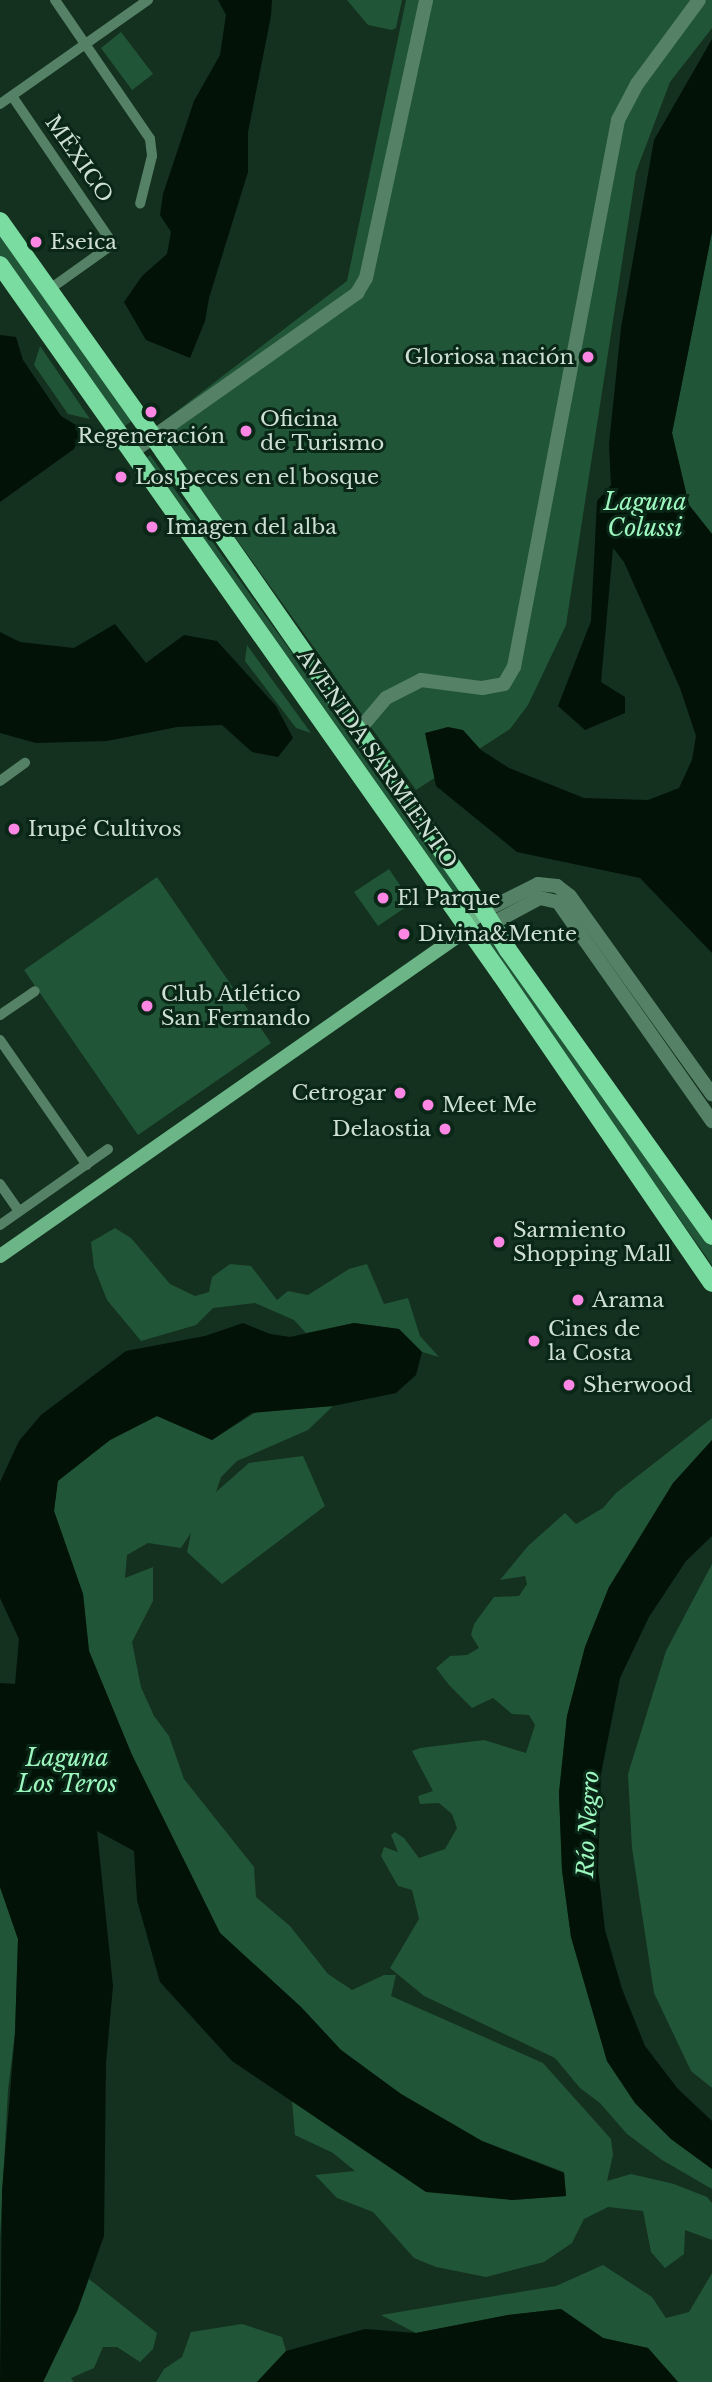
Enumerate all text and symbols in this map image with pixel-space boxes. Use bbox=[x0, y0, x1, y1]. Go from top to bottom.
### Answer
street label: MÉXICO bbox=[40, 111, 118, 207]
place label: Eseica bbox=[50, 229, 117, 255]
marker: Eseica bbox=[28, 234, 44, 250]
place label: Gloriosa nación bbox=[404, 344, 574, 370]
marker: Gloriosa nación bbox=[580, 349, 596, 365]
marker: Regeneración bbox=[143, 404, 159, 420]
place label: Oficina de Turismo bbox=[260, 406, 385, 456]
place label: Regeneración bbox=[77, 423, 225, 449]
marker: Oficina de Turismo bbox=[238, 423, 254, 439]
place label: Los peces en el bosque bbox=[135, 464, 379, 490]
marker: Los peces en el bosque bbox=[113, 469, 129, 485]
water label: Laguna Colussi bbox=[603, 488, 687, 542]
place label: Imagen del alba bbox=[166, 514, 337, 540]
marker: Imagen del alba bbox=[144, 519, 160, 535]
street label: AVENIDA SARMIENTO bbox=[291, 644, 463, 874]
place label: Irupé Cultivos bbox=[28, 816, 181, 842]
marker: Irupé Cultivos bbox=[6, 821, 22, 837]
place label: El Parque bbox=[397, 885, 501, 911]
marker: El Parque bbox=[375, 890, 391, 906]
place label: Divina&Mente bbox=[418, 921, 577, 947]
marker: Divina&Mente bbox=[396, 926, 412, 942]
place label: Club Atlético San Fernando bbox=[161, 981, 310, 1031]
marker: Club Atlético San Fernando bbox=[139, 998, 155, 1014]
place label: Cetrogar bbox=[291, 1080, 386, 1106]
marker: Cetrogar bbox=[392, 1085, 408, 1101]
place label: Meet Me bbox=[442, 1092, 537, 1118]
marker: Meet Me bbox=[420, 1097, 436, 1113]
place label: Delaostia bbox=[332, 1116, 431, 1142]
marker: Delaostia bbox=[437, 1121, 453, 1137]
place label: Sarmiento Shopping Mall bbox=[513, 1217, 672, 1267]
marker: Sarmiento Shopping Mall bbox=[491, 1234, 507, 1250]
place label: Arama bbox=[592, 1287, 664, 1313]
marker: Arama bbox=[570, 1292, 586, 1308]
place label: Cines de la Costa bbox=[548, 1316, 640, 1366]
marker: Cines de la Costa bbox=[526, 1333, 542, 1349]
place label: Sherwood bbox=[583, 1372, 692, 1398]
marker: Sherwood bbox=[561, 1377, 577, 1393]
water label: Laguna Los Teros bbox=[17, 1744, 117, 1798]
water label: Río Negro bbox=[571, 1770, 605, 1878]

